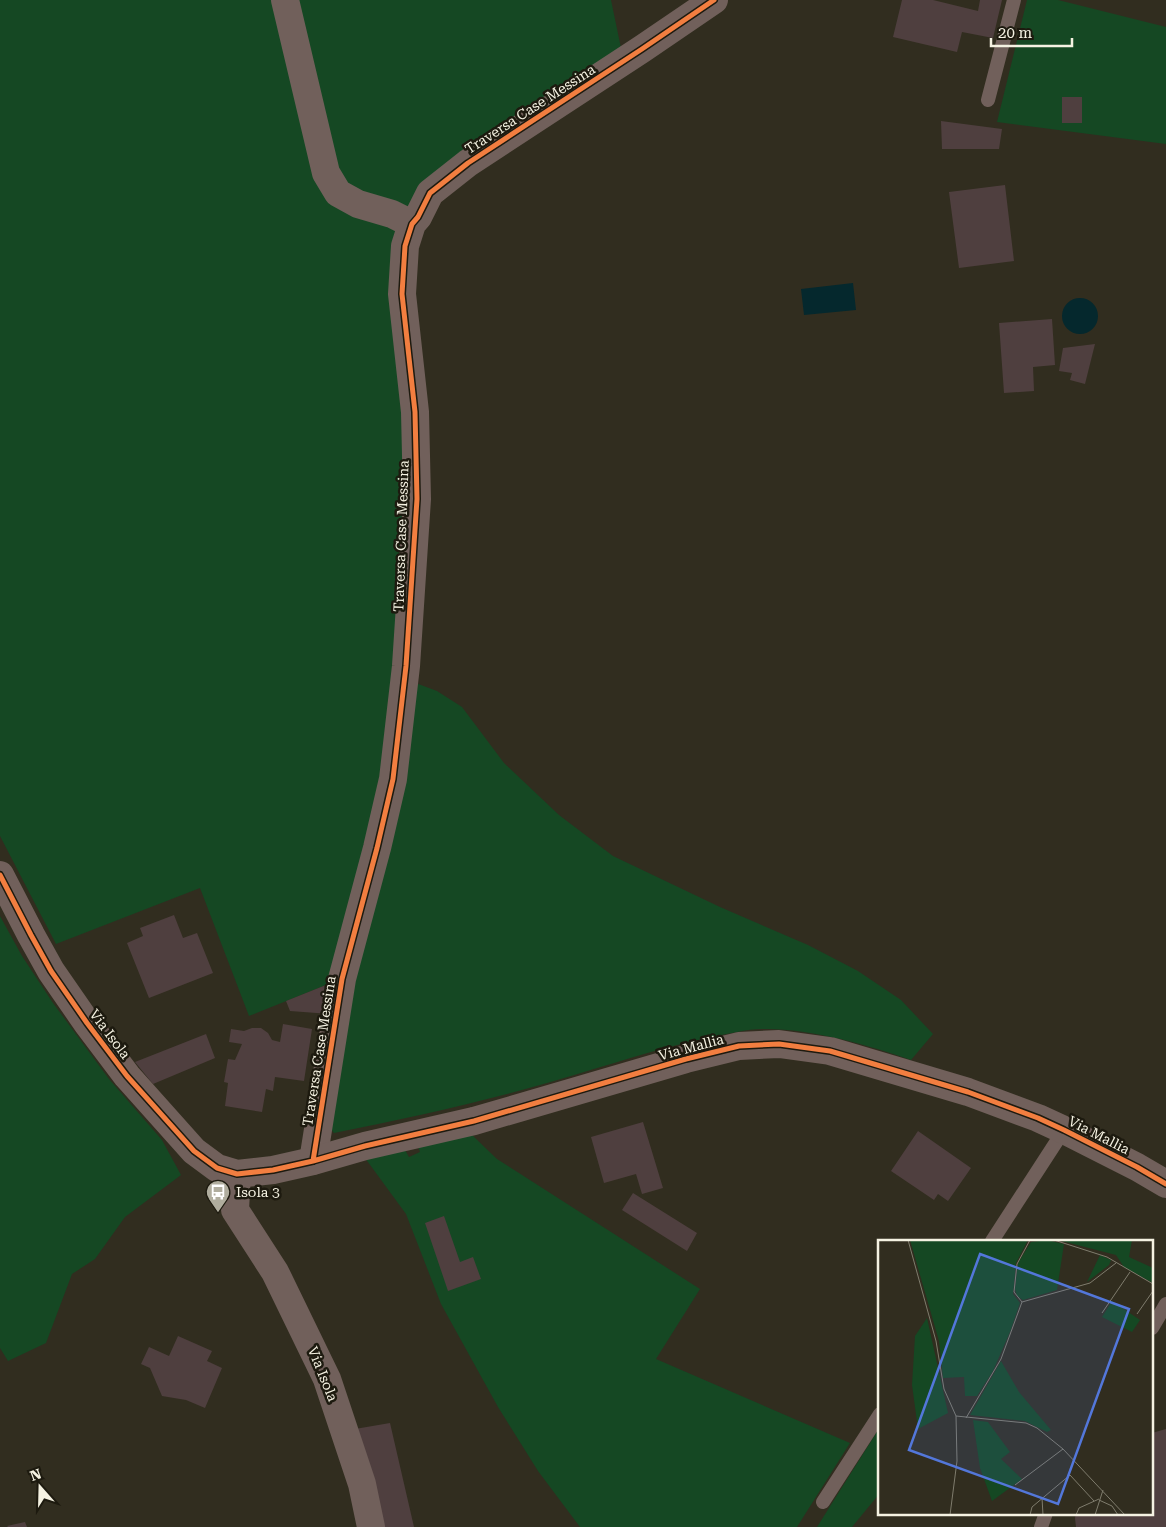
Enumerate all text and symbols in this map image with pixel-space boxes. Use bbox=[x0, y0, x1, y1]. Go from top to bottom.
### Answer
scale bar bbox=[991, 15, 1072, 47]
text: 20 m bbox=[998, 24, 1033, 42]
street label: Traversa Case Messina bbox=[462, 61, 598, 157]
street label: Traversa Case Messina bbox=[390, 460, 412, 612]
street label: Traversa Case Messina bbox=[299, 974, 339, 1127]
street label: Via Isola bbox=[86, 1006, 134, 1062]
street label: Via Mallia bbox=[657, 1031, 726, 1063]
street label: Via Mallia bbox=[1066, 1113, 1133, 1157]
bus stop icon: Isola 3 bbox=[205, 1179, 231, 1213]
place label: Isola 3 bbox=[236, 1184, 280, 1200]
inset map bbox=[878, 1240, 1154, 1514]
street label: Via Isola bbox=[305, 1344, 341, 1404]
north arrow bbox=[15, 1462, 65, 1512]
text: N bbox=[28, 1465, 44, 1484]

